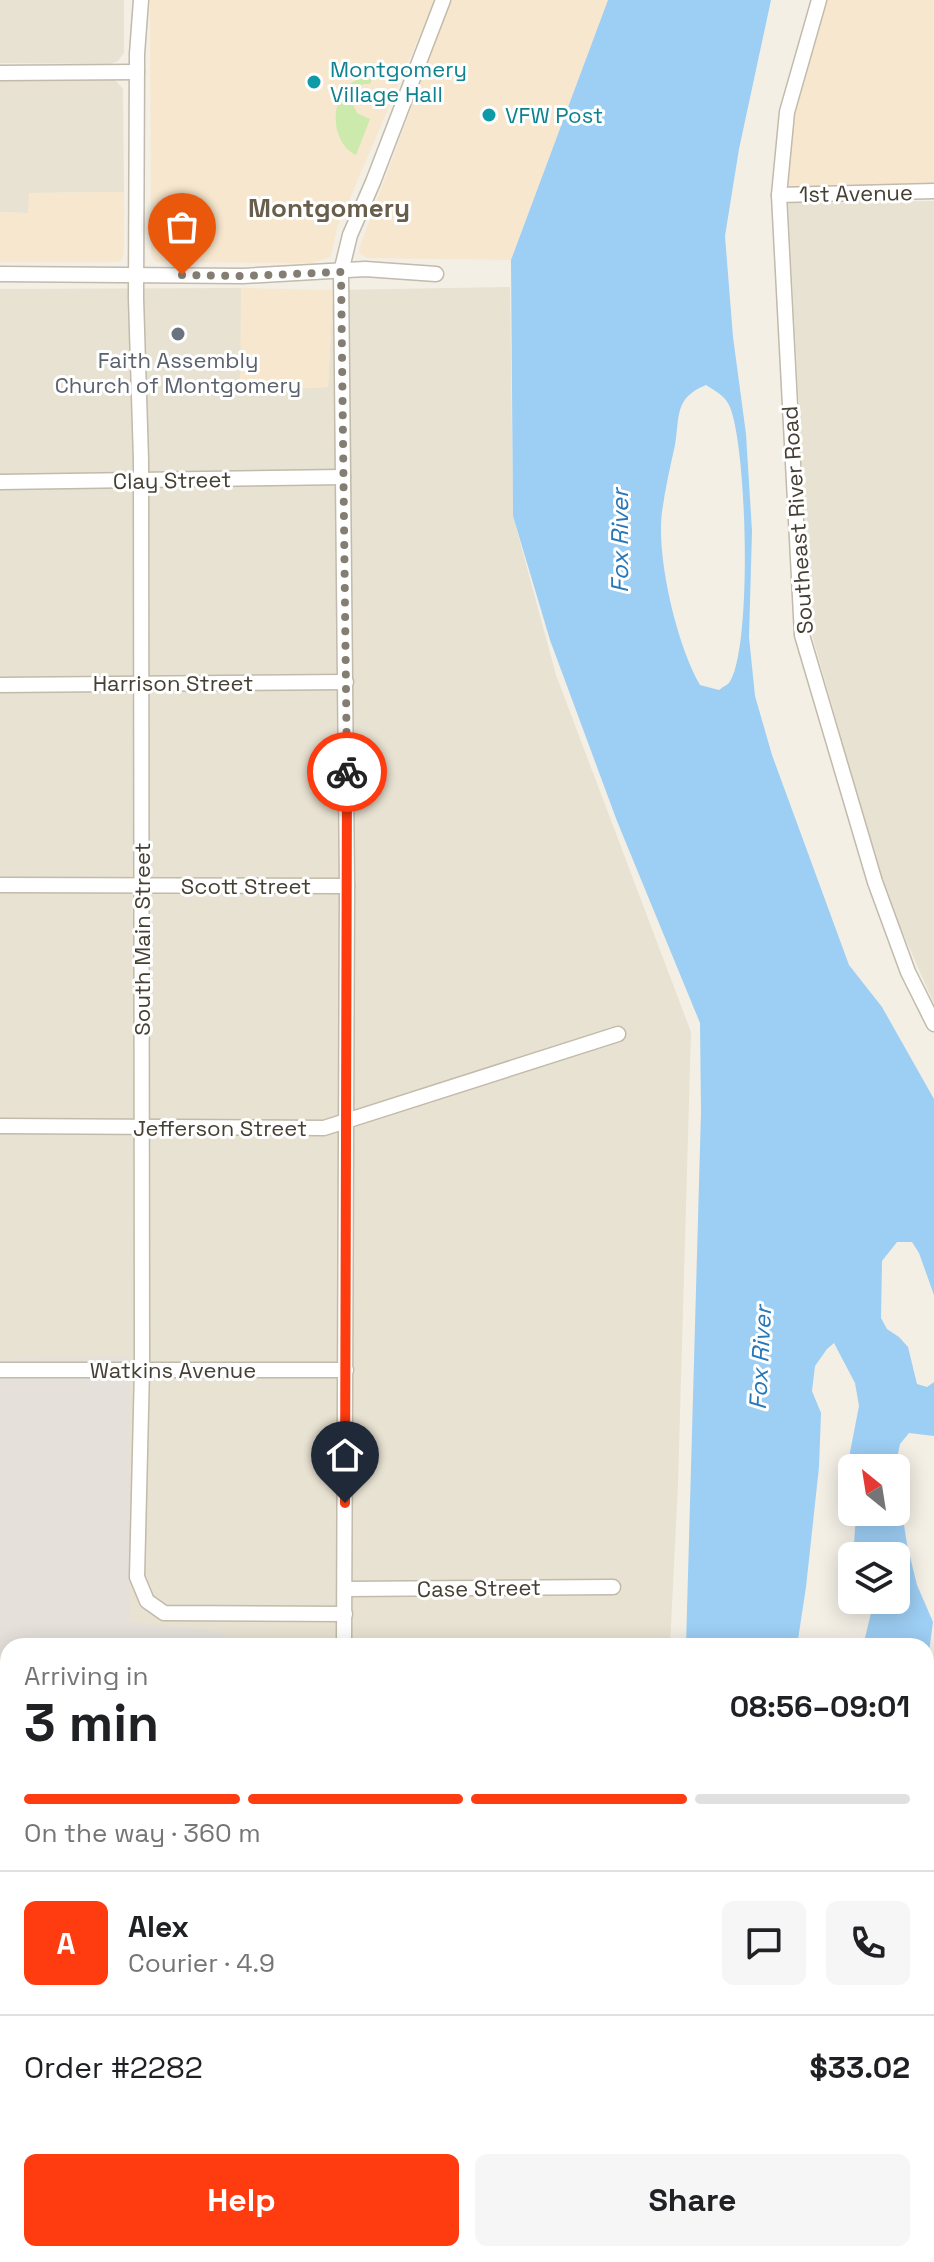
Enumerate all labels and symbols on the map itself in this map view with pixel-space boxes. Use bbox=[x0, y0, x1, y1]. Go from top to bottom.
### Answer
place label: Montgomery Village Hall bbox=[330, 55, 467, 108]
marker: Montgomery Village Hall bbox=[305, 73, 323, 91]
place label: VFW Post bbox=[505, 101, 603, 129]
marker: VFW Post bbox=[480, 106, 498, 124]
street label: 1st Avenue bbox=[799, 178, 913, 208]
district label: Montgomery bbox=[248, 191, 410, 225]
pin bbox=[148, 193, 216, 275]
marker: Faith Assembly Church of Montgomery bbox=[169, 325, 187, 343]
place label: Faith Assembly Church of Montgomery bbox=[55, 346, 301, 399]
street label: Southeast River Road bbox=[775, 405, 819, 635]
street label: Clay Street bbox=[113, 465, 231, 495]
water label: Fox River bbox=[604, 486, 635, 593]
street label: Harrison Street bbox=[93, 669, 253, 697]
courier bbox=[307, 732, 387, 812]
street label: South Main Street bbox=[128, 842, 156, 1036]
street label: Scott Street bbox=[181, 872, 311, 900]
street label: Jefferson Street bbox=[133, 1114, 307, 1142]
water label: Fox River bbox=[742, 1302, 778, 1411]
street label: Watkins Avenue bbox=[90, 1356, 256, 1384]
pin bbox=[311, 1421, 379, 1503]
north arrow bbox=[838, 1454, 910, 1526]
street label: Case Street bbox=[417, 1573, 541, 1603]

